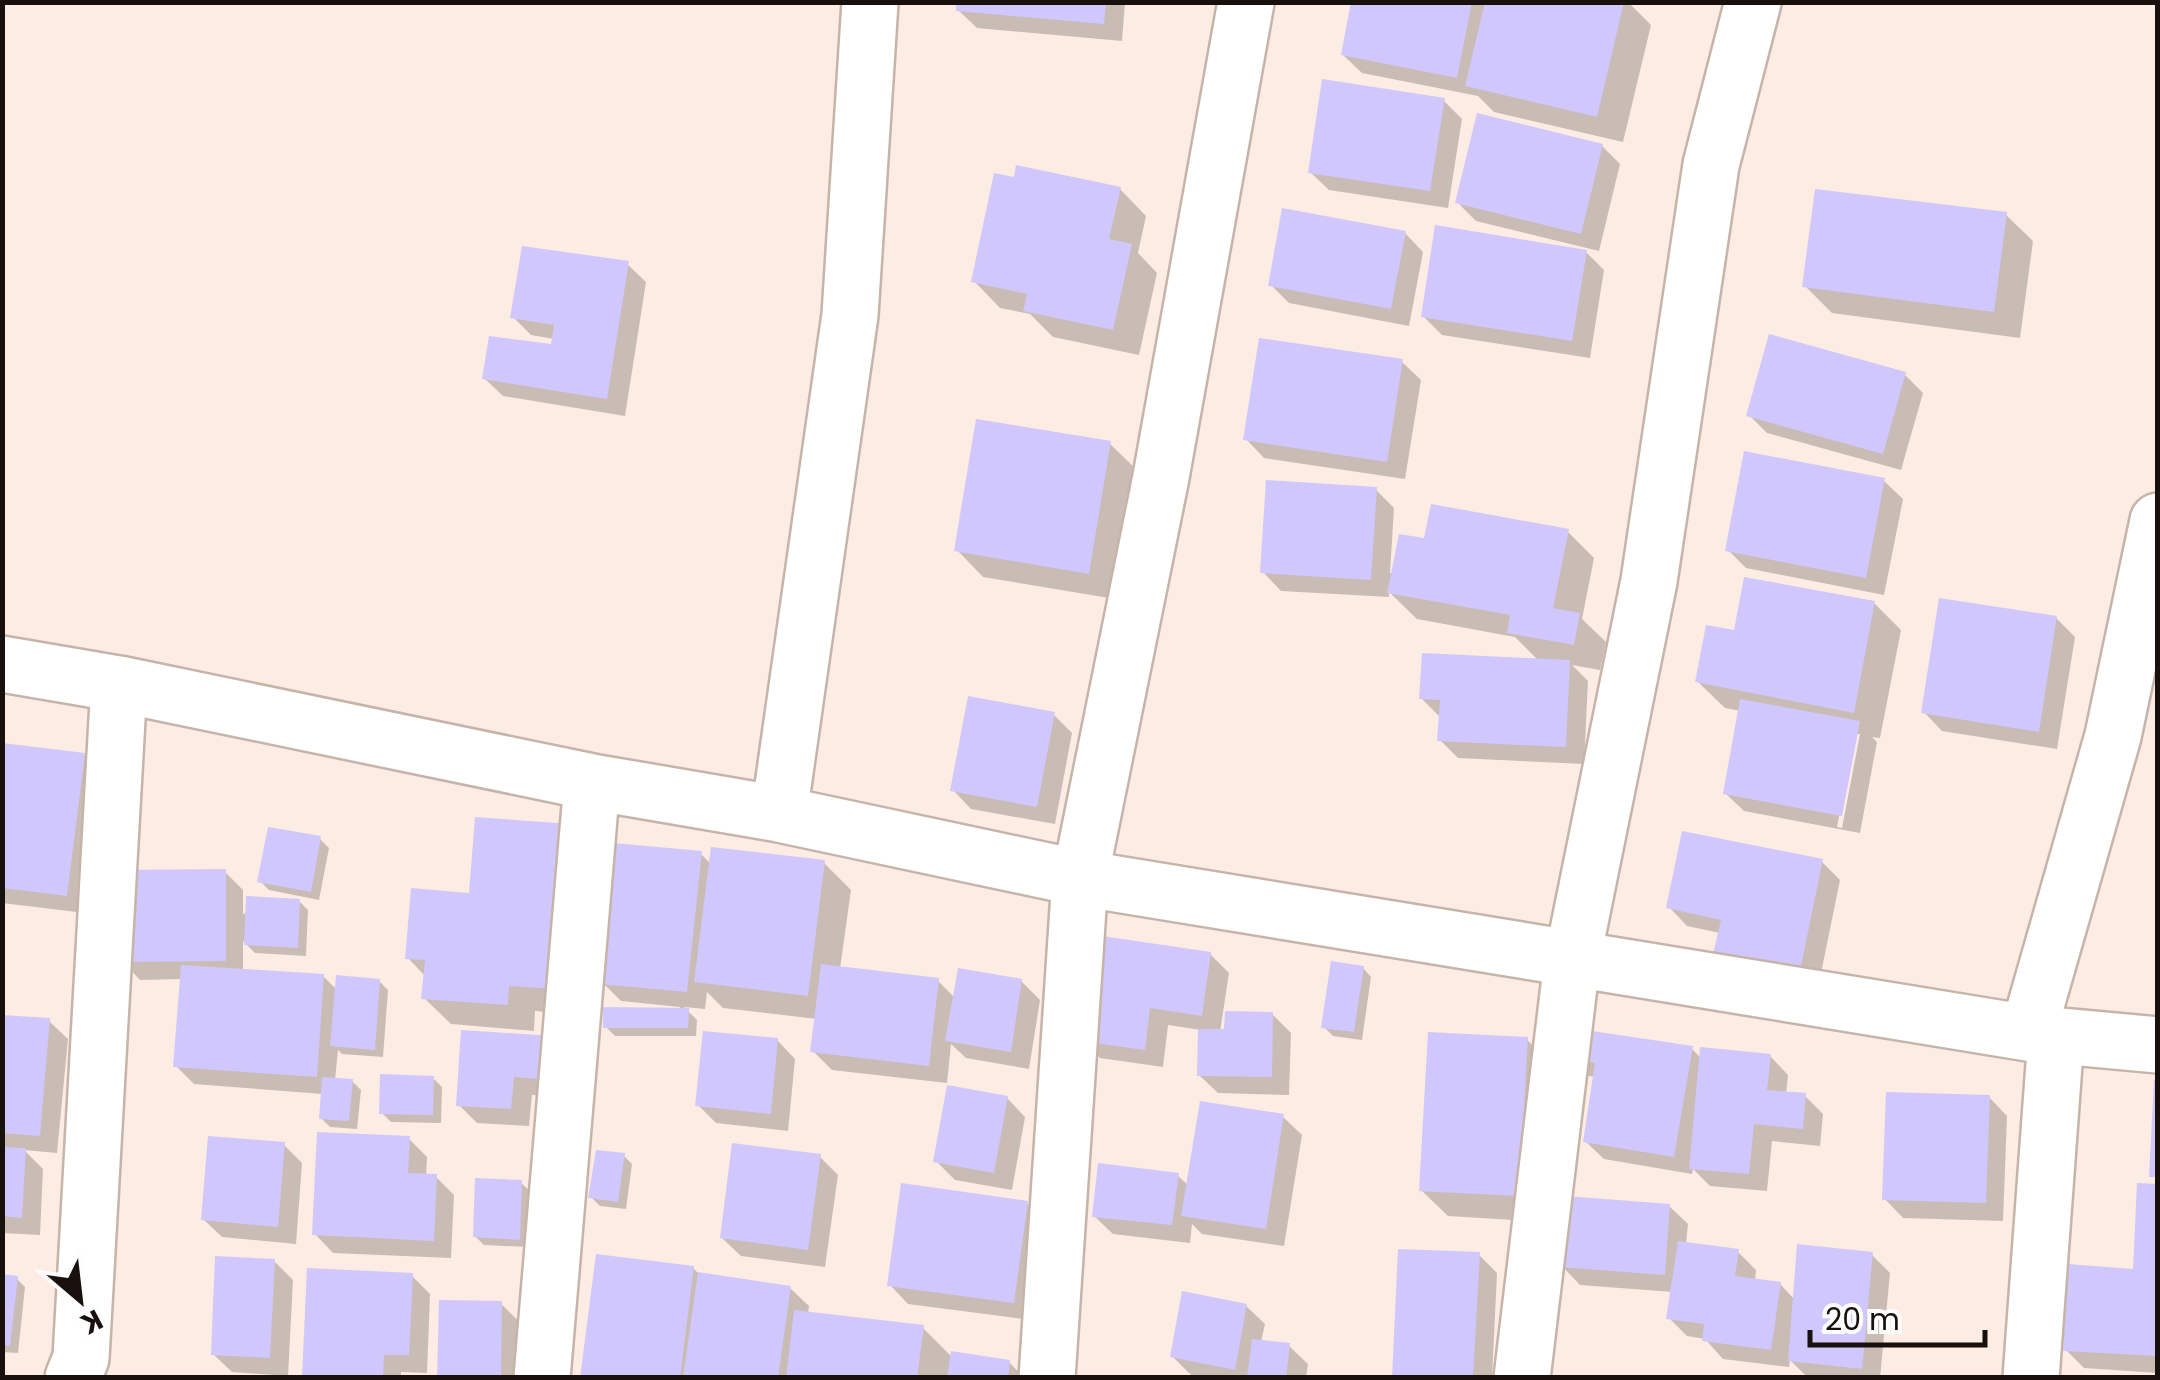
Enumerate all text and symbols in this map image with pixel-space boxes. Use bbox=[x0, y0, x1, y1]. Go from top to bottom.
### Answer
north arrow bbox=[30, 1250, 130, 1350]
scale bar bbox=[1810, 1285, 1985, 1347]
text: 20 m bbox=[1825, 1298, 1900, 1341]
text: K bbox=[74, 1300, 109, 1343]

